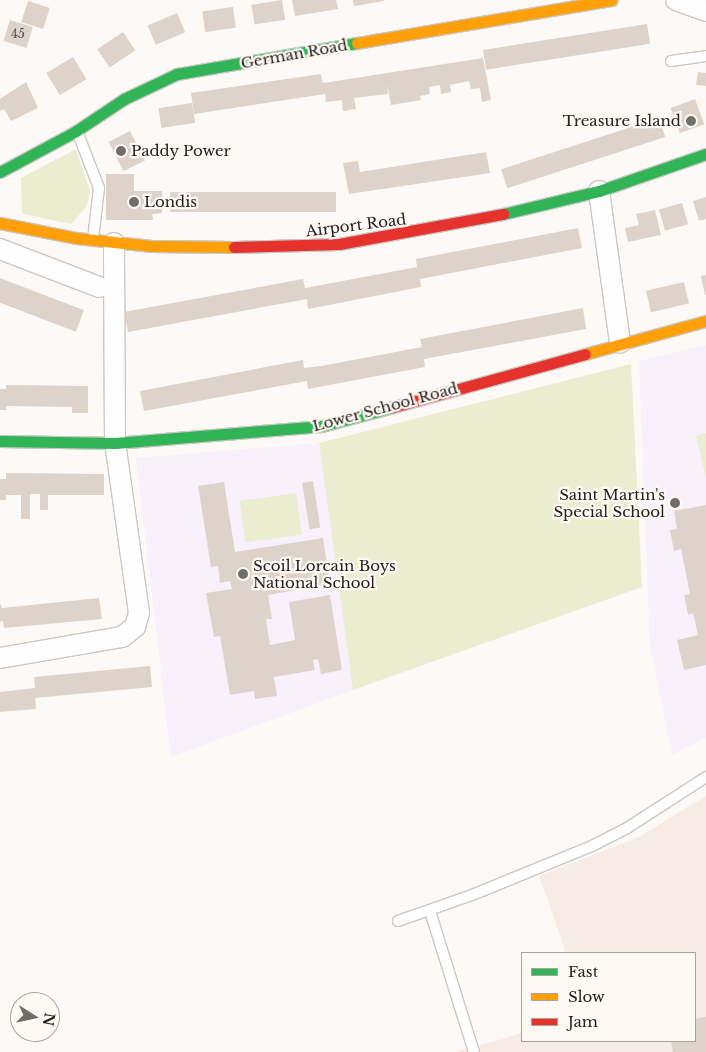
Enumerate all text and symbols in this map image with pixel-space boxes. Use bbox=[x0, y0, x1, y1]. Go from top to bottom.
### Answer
house number: 45 bbox=[11, 27, 25, 41]
street label: German Road bbox=[239, 36, 349, 72]
place label: Treasure Island bbox=[563, 112, 681, 130]
marker: Treasure Island bbox=[685, 115, 697, 127]
place label: Paddy Power bbox=[131, 142, 231, 160]
marker: Paddy Power bbox=[115, 145, 127, 157]
place label: Londis bbox=[144, 193, 197, 211]
marker: Londis bbox=[128, 196, 140, 208]
street label: Airport Road bbox=[305, 210, 407, 240]
street label: Lower School Road bbox=[310, 379, 460, 435]
place label: Saint Martin's Special School bbox=[553, 485, 665, 520]
marker: Saint Martin's Special School bbox=[669, 497, 681, 509]
place label: Scoil Lorcain Boys National School bbox=[253, 556, 396, 591]
marker: Scoil Lorcain Boys National School bbox=[237, 568, 249, 580]
legend bbox=[521, 952, 696, 1042]
text: Fast bbox=[568, 962, 598, 981]
text: Slow bbox=[568, 987, 605, 1006]
north arrow bbox=[10, 992, 60, 1042]
text: N bbox=[39, 1011, 59, 1027]
text: Jam bbox=[568, 1012, 598, 1031]

